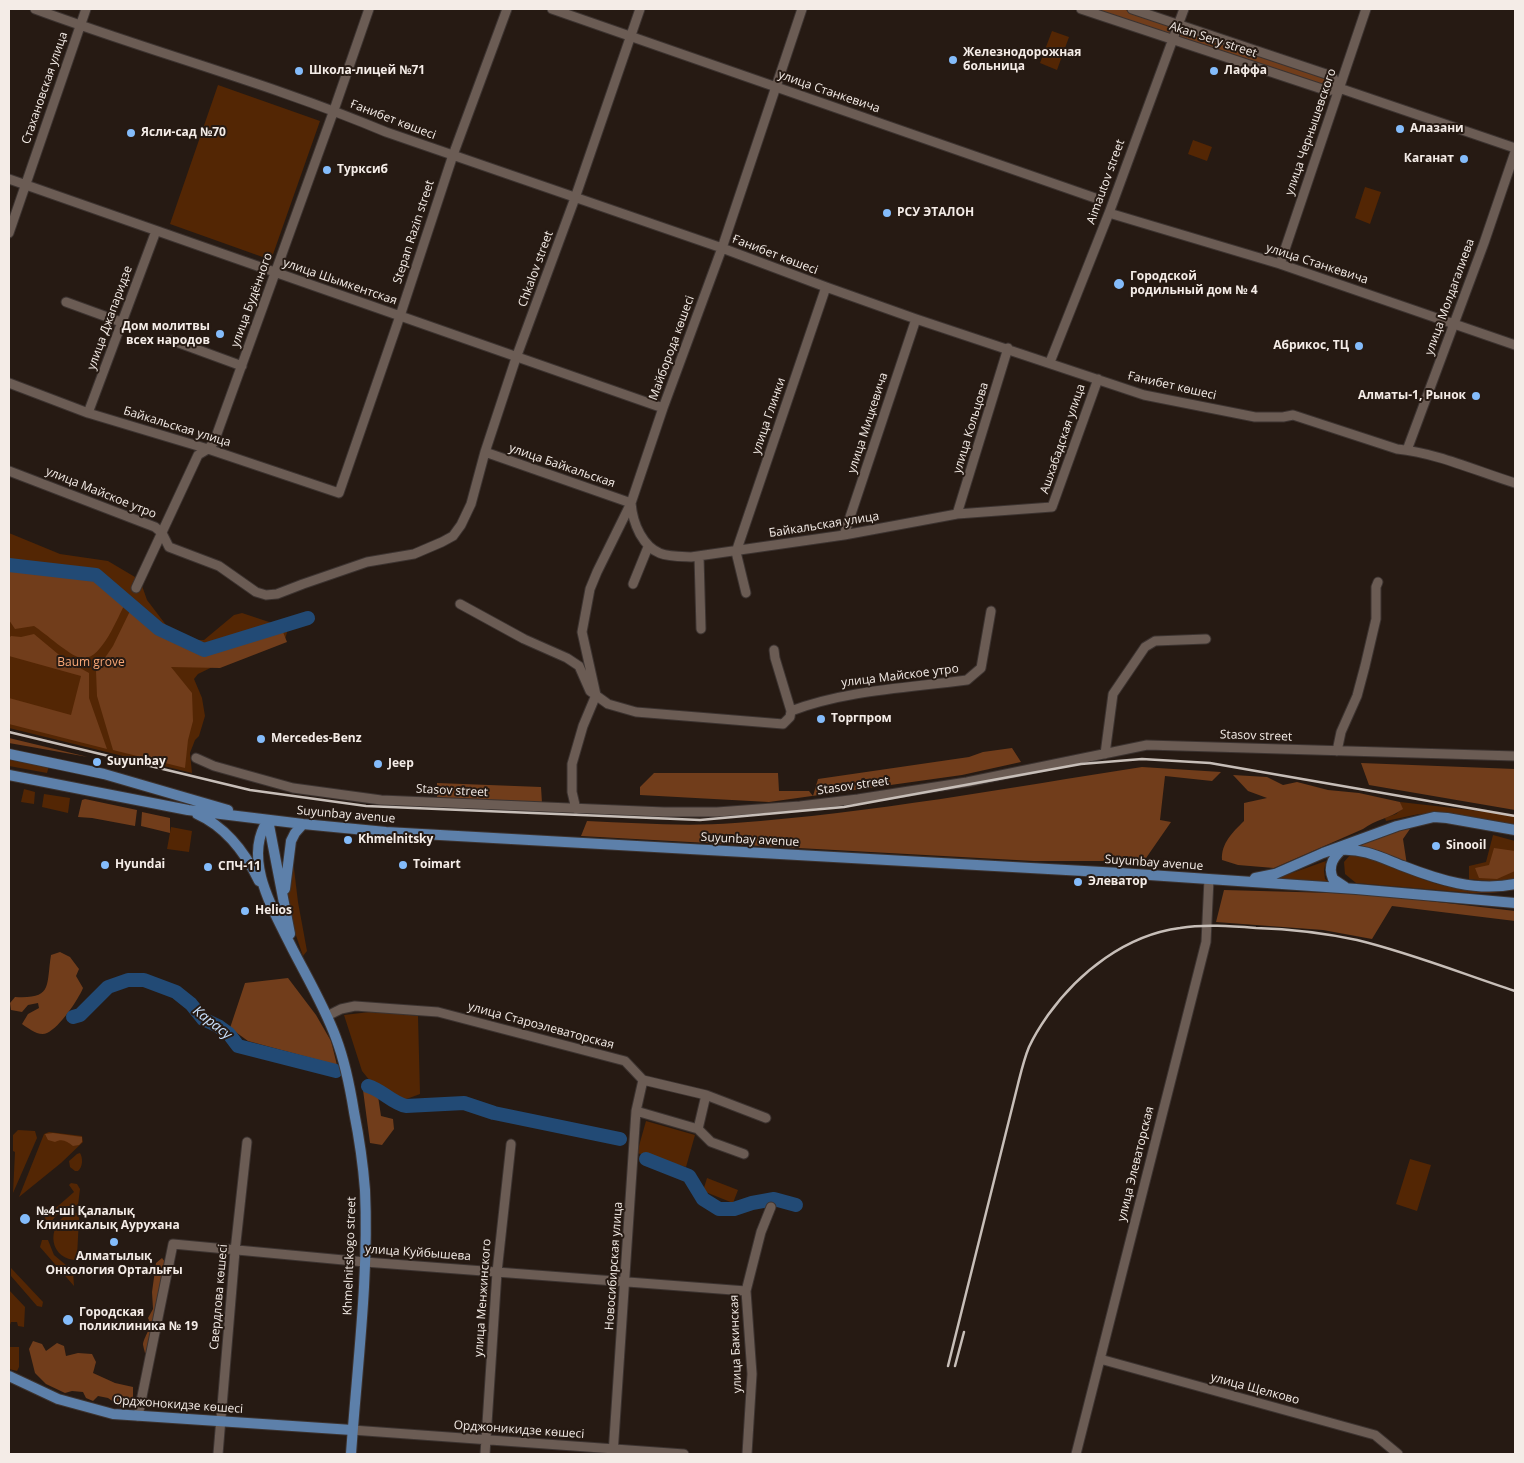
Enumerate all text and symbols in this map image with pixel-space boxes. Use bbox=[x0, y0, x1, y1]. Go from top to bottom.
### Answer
street label: Akan Sery street bbox=[1167, 19, 1259, 61]
street label: Стахановская улица bbox=[19, 30, 71, 146]
place label: Железнодорожная больница bbox=[963, 46, 1081, 74]
marker: Железнодорожная больница bbox=[947, 54, 959, 66]
place label: Школа-лицей №71 bbox=[309, 64, 425, 78]
place label: Лаффа bbox=[1224, 64, 1267, 78]
marker: Школа-лицей №71 bbox=[293, 65, 305, 77]
marker: Лаффа bbox=[1208, 65, 1220, 77]
street label: улица Чернышевского bbox=[1283, 67, 1339, 197]
street label: улица Станкевича bbox=[776, 68, 882, 116]
street label: Ғанибет көшесі bbox=[348, 97, 438, 143]
place label: Алазани bbox=[1410, 122, 1464, 136]
marker: Алазани bbox=[1394, 123, 1406, 135]
place label: Ясли-сад №70 bbox=[141, 126, 226, 140]
marker: Ясли-сад №70 bbox=[125, 127, 137, 139]
street label: Aimautov street bbox=[1084, 138, 1128, 226]
place label: Каганат bbox=[1404, 152, 1454, 166]
marker: Каганат bbox=[1458, 153, 1470, 165]
place label: Турксиб bbox=[337, 163, 388, 177]
marker: Турксиб bbox=[321, 164, 333, 176]
street label: Stepan Razin street bbox=[390, 178, 438, 286]
place label: РСУ ЭТАЛОН bbox=[897, 206, 974, 220]
marker: РСУ ЭТАЛОН bbox=[881, 207, 893, 219]
street label: Chkalov street bbox=[516, 229, 556, 309]
street label: Ғанибет көшесі bbox=[730, 232, 820, 278]
street label: улица Молдагалиева bbox=[1422, 237, 1478, 357]
street label: улица Станкевича bbox=[1264, 241, 1370, 287]
street label: улица Будённого bbox=[228, 251, 276, 349]
street label: улица Шымкентская bbox=[281, 256, 399, 308]
street label: улица Джапаридзе bbox=[84, 264, 136, 372]
place label: Городской родильный дом № 4 bbox=[1130, 270, 1258, 298]
marker: Городской родильный дом № 4 bbox=[1112, 277, 1126, 291]
street label: Майборода көшесі bbox=[646, 294, 698, 402]
place label: Дом молитвы всех народов bbox=[122, 320, 210, 348]
marker: Дом молитвы всех народов bbox=[214, 328, 226, 340]
place label: Абрикос, ТЦ bbox=[1273, 339, 1349, 353]
marker: Абрикос, ТЦ bbox=[1353, 340, 1365, 352]
street label: Ғанибет көшесі bbox=[1126, 369, 1218, 403]
street label: улица Мицкевича bbox=[845, 371, 891, 475]
street label: улица Глинки bbox=[749, 376, 789, 456]
street label: улица Кольцова bbox=[950, 381, 992, 475]
street label: Ашхабадская улица bbox=[1037, 382, 1089, 496]
place label: Алматы-1, Рынок bbox=[1358, 389, 1466, 403]
marker: Алматы-1, Рынок bbox=[1470, 390, 1482, 402]
street label: Байкальская улица bbox=[122, 404, 232, 450]
street label: улица Байкальская bbox=[507, 441, 617, 491]
street label: улица Майское утро bbox=[44, 464, 158, 522]
street label: Байкальская улица bbox=[768, 509, 880, 541]
park label: Baum grove bbox=[57, 656, 125, 670]
street label: улица Майское утро bbox=[840, 662, 960, 690]
place label: Торгпром bbox=[831, 712, 892, 726]
marker: Торгпром bbox=[815, 713, 827, 725]
street label: Stasov street bbox=[1220, 728, 1292, 744]
place label: Mercedes-Benz bbox=[271, 732, 362, 746]
marker: Mercedes-Benz bbox=[255, 733, 267, 745]
place label: Suyunbay bbox=[107, 755, 166, 769]
marker: Suyunbay bbox=[91, 756, 103, 768]
place label: Jeep bbox=[388, 757, 414, 771]
marker: Jeep bbox=[372, 758, 384, 770]
street label: Stasov street bbox=[816, 774, 890, 798]
street label: Stasov street bbox=[416, 782, 488, 800]
street label: Suyunbay avenue bbox=[296, 804, 396, 826]
street label: Suyunbay avenue bbox=[700, 830, 800, 850]
place label: Khmelnitsky bbox=[358, 833, 433, 847]
marker: Khmelnitsky bbox=[342, 834, 354, 846]
place label: Sinooil bbox=[1446, 839, 1486, 853]
marker: Sinooil bbox=[1430, 840, 1442, 852]
street label: Suyunbay avenue bbox=[1104, 852, 1204, 874]
place label: Hyundai bbox=[115, 858, 165, 872]
place label: Toimart bbox=[413, 858, 461, 872]
marker: Hyundai bbox=[99, 859, 111, 871]
marker: Toimart bbox=[397, 859, 409, 871]
place label: СПЧ-11 bbox=[218, 860, 261, 874]
marker: СПЧ-11 bbox=[202, 861, 214, 873]
place label: Элеватор bbox=[1088, 875, 1147, 889]
marker: Элеватор bbox=[1072, 876, 1084, 888]
place label: Helios bbox=[255, 904, 292, 918]
marker: Helios bbox=[239, 905, 251, 917]
street label: улица Староэлеваторская bbox=[466, 1000, 616, 1052]
water label: Карасу bbox=[189, 1003, 235, 1043]
street label: улица Элеваторская bbox=[1115, 1105, 1157, 1223]
street label: Khmelnitskogo street bbox=[341, 1196, 359, 1316]
street label: Новосибирская улица bbox=[602, 1201, 626, 1331]
place label: №4-ші Қалалық Клиникалық Аурухана bbox=[36, 1205, 180, 1233]
marker: №4-ші Қалалық Клиникалық Аурухана bbox=[18, 1212, 32, 1226]
marker: Алматылық Онкология Орталығы bbox=[108, 1236, 120, 1248]
street label: улица Менжинского bbox=[472, 1238, 494, 1358]
street label: улица Куйбышева bbox=[365, 1242, 471, 1264]
street label: Свердлова көшесі bbox=[207, 1244, 231, 1350]
place label: Алматылық Онкология Орталығы bbox=[45, 1250, 183, 1278]
street label: улица Бакинская bbox=[727, 1295, 745, 1393]
place label: Городская поликлиника № 19 bbox=[79, 1306, 198, 1334]
marker: Городская поликлиника № 19 bbox=[61, 1313, 75, 1327]
street label: улица Щелково bbox=[1209, 1370, 1301, 1408]
street label: Орджонокидзе көшесі bbox=[112, 1393, 244, 1417]
street label: Орджоникидзе көшесі bbox=[453, 1418, 585, 1442]

